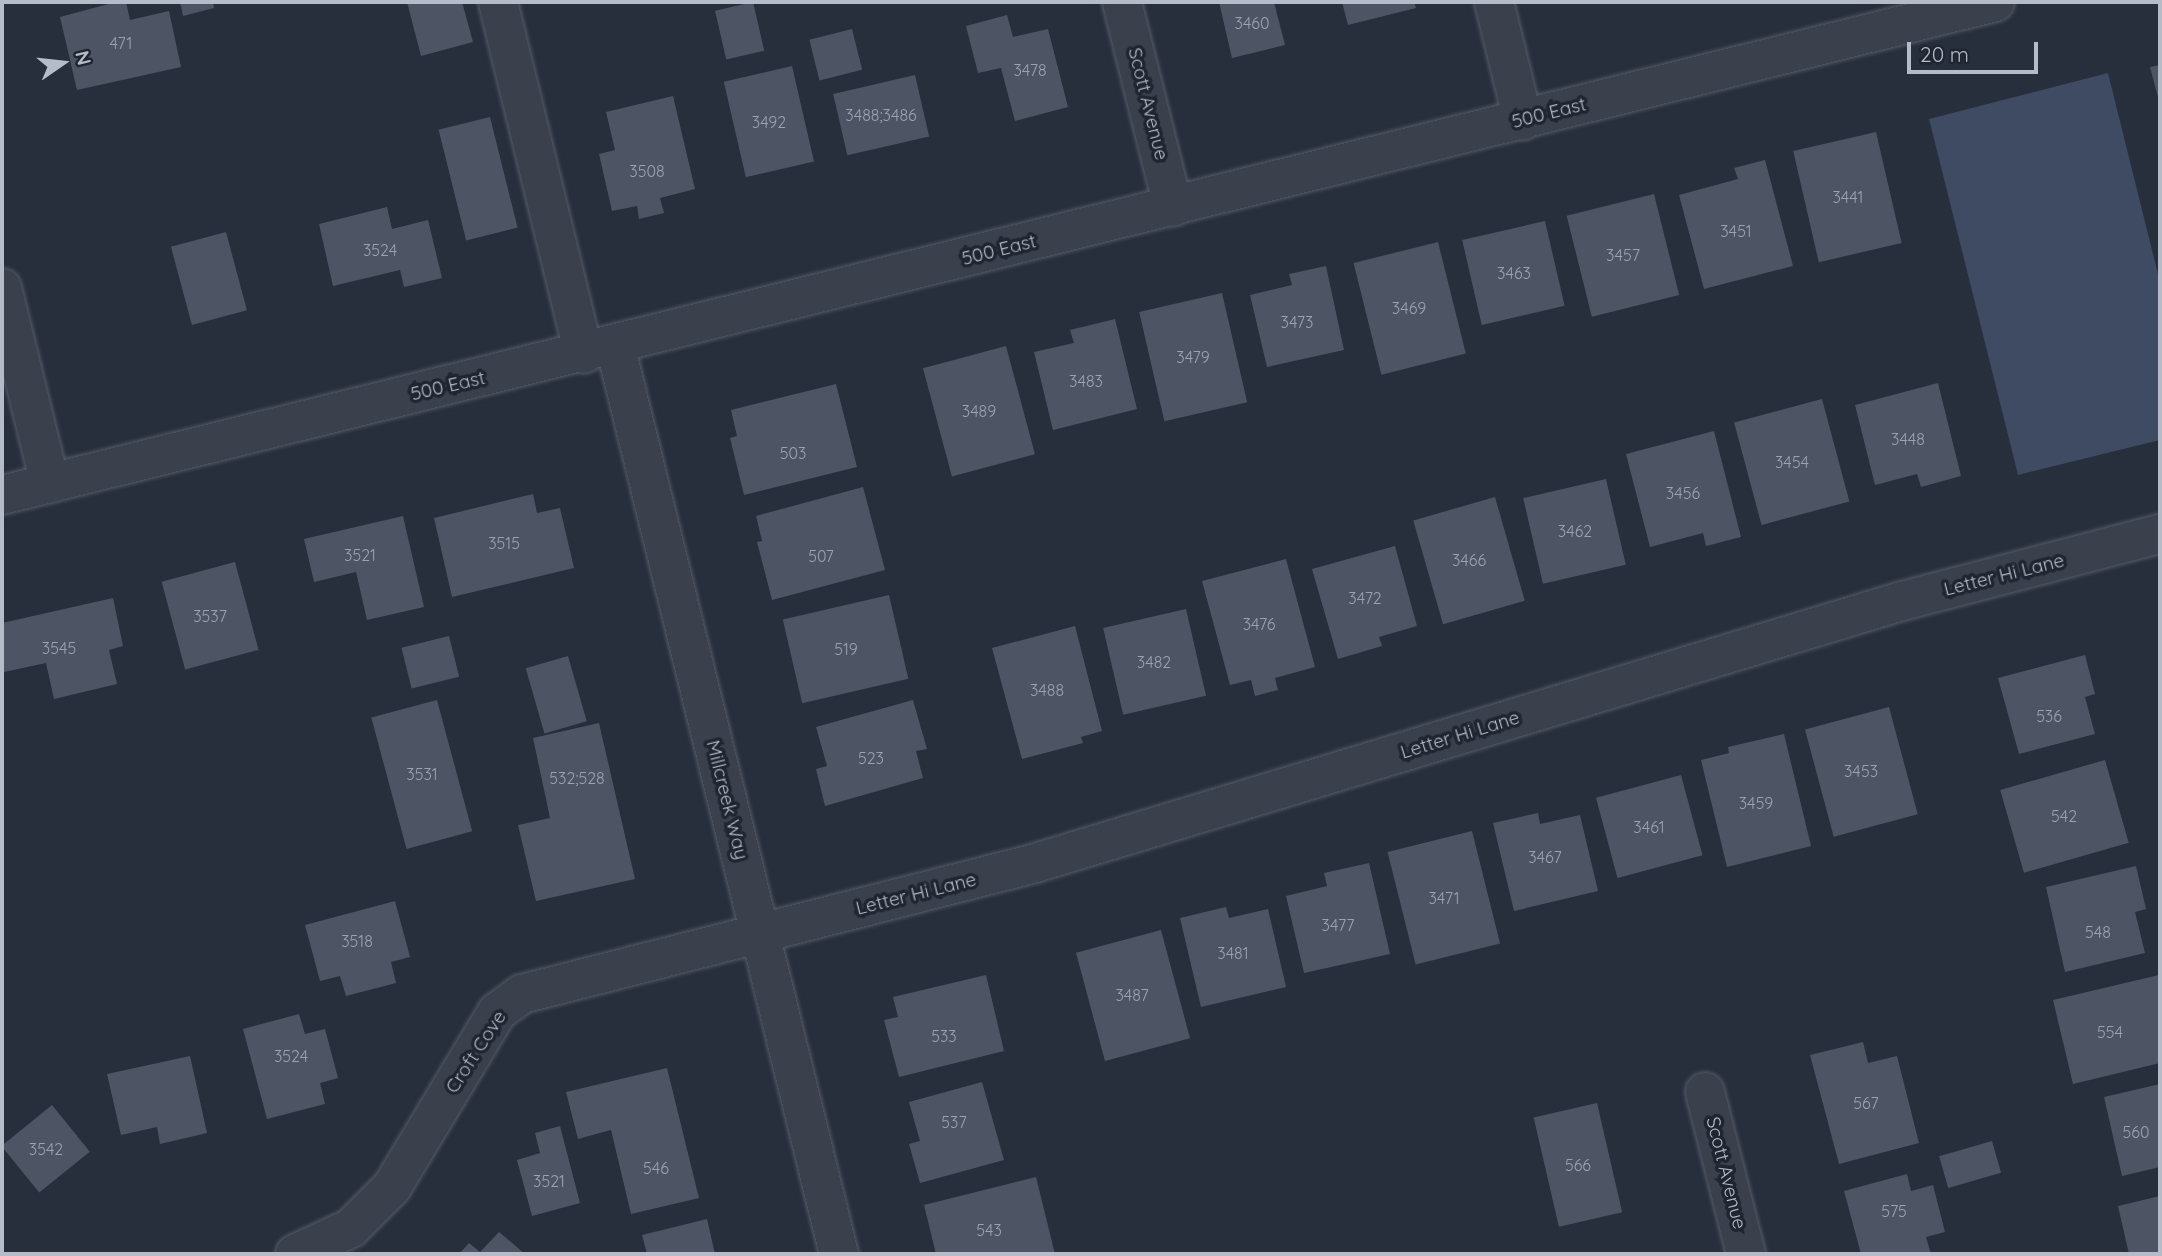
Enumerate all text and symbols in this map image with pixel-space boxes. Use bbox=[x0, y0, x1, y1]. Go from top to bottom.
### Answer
house number: 3460 bbox=[1235, 13, 1269, 33]
north arrow bbox=[28, 28, 98, 98]
scale bar bbox=[1910, 28, 2041, 72]
house number: 471 bbox=[110, 33, 132, 53]
text: 20 m bbox=[1920, 41, 1969, 67]
street label: Scott Avenue bbox=[1123, 45, 1173, 163]
text: N bbox=[70, 48, 97, 68]
house number: 3478 bbox=[1013, 60, 1047, 80]
street label: 500 East bbox=[1509, 93, 1589, 133]
house number: 3488;3486 bbox=[845, 105, 917, 125]
house number: 3492 bbox=[752, 112, 786, 132]
house number: 3508 bbox=[629, 161, 665, 181]
house number: 3441 bbox=[1832, 187, 1864, 207]
house number: 3451 bbox=[1720, 221, 1752, 241]
street label: 500 East bbox=[959, 230, 1039, 270]
house number: 3524 bbox=[363, 240, 397, 260]
house number: 3457 bbox=[1606, 245, 1640, 265]
house number: 3463 bbox=[1497, 263, 1531, 283]
house number: 3469 bbox=[1392, 298, 1426, 318]
house number: 3473 bbox=[1281, 312, 1313, 332]
house number: 3479 bbox=[1176, 347, 1210, 367]
street label: 500 East bbox=[409, 366, 487, 406]
house number: 3483 bbox=[1069, 371, 1103, 391]
house number: 3489 bbox=[962, 401, 996, 421]
house number: 3448 bbox=[1891, 429, 1925, 449]
house number: 503 bbox=[780, 443, 806, 463]
house number: 3454 bbox=[1775, 452, 1809, 472]
house number: 3456 bbox=[1666, 483, 1700, 503]
house number: 3462 bbox=[1558, 521, 1592, 541]
house number: 3515 bbox=[488, 533, 520, 553]
house number: 3521 bbox=[344, 545, 376, 565]
house number: 507 bbox=[808, 546, 834, 566]
street label: Letter Hi Lane bbox=[1942, 549, 2066, 601]
house number: 3466 bbox=[1452, 550, 1486, 570]
house number: 3472 bbox=[1348, 588, 1382, 608]
house number: 3537 bbox=[193, 606, 227, 626]
house number: 3476 bbox=[1243, 614, 1275, 634]
house number: 3545 bbox=[42, 638, 76, 658]
house number: 519 bbox=[834, 639, 858, 659]
house number: 3482 bbox=[1137, 652, 1171, 672]
house number: 3488 bbox=[1030, 680, 1064, 700]
street label: Letter Hi Lane bbox=[1398, 706, 1522, 764]
house number: 536 bbox=[2036, 706, 2062, 726]
street label: Millcreek Way bbox=[701, 738, 753, 862]
house number: 523 bbox=[858, 748, 884, 768]
house number: 3453 bbox=[1844, 761, 1878, 781]
house number: 3531 bbox=[406, 764, 438, 784]
house number: 532;528 bbox=[549, 768, 605, 788]
house number: 3459 bbox=[1739, 793, 1773, 813]
house number: 542 bbox=[2051, 806, 2077, 826]
house number: 3461 bbox=[1633, 817, 1665, 837]
house number: 3467 bbox=[1528, 847, 1562, 867]
street label: Letter Hi Lane bbox=[854, 868, 978, 920]
house number: 3471 bbox=[1428, 888, 1460, 908]
house number: 3477 bbox=[1322, 915, 1354, 935]
house number: 548 bbox=[2085, 922, 2111, 942]
house number: 3518 bbox=[341, 931, 373, 951]
house number: 3481 bbox=[1217, 943, 1249, 963]
house number: 3487 bbox=[1115, 985, 1149, 1005]
street label: Croft Cove bbox=[441, 1006, 511, 1098]
house number: 554 bbox=[2097, 1022, 2123, 1042]
house number: 533 bbox=[931, 1026, 957, 1046]
house number: 3524 bbox=[274, 1046, 308, 1066]
house number: 567 bbox=[1853, 1093, 1879, 1113]
house number: 537 bbox=[941, 1112, 967, 1132]
street label: Scott Avenue bbox=[1701, 1114, 1751, 1232]
house number: 560 bbox=[2123, 1122, 2149, 1142]
house number: 3542 bbox=[29, 1139, 63, 1159]
house number: 566 bbox=[1565, 1155, 1591, 1175]
house number: 546 bbox=[643, 1158, 669, 1178]
house number: 3521 bbox=[533, 1171, 565, 1191]
house number: 575 bbox=[1881, 1201, 1907, 1221]
house number: 543 bbox=[976, 1220, 1002, 1240]

